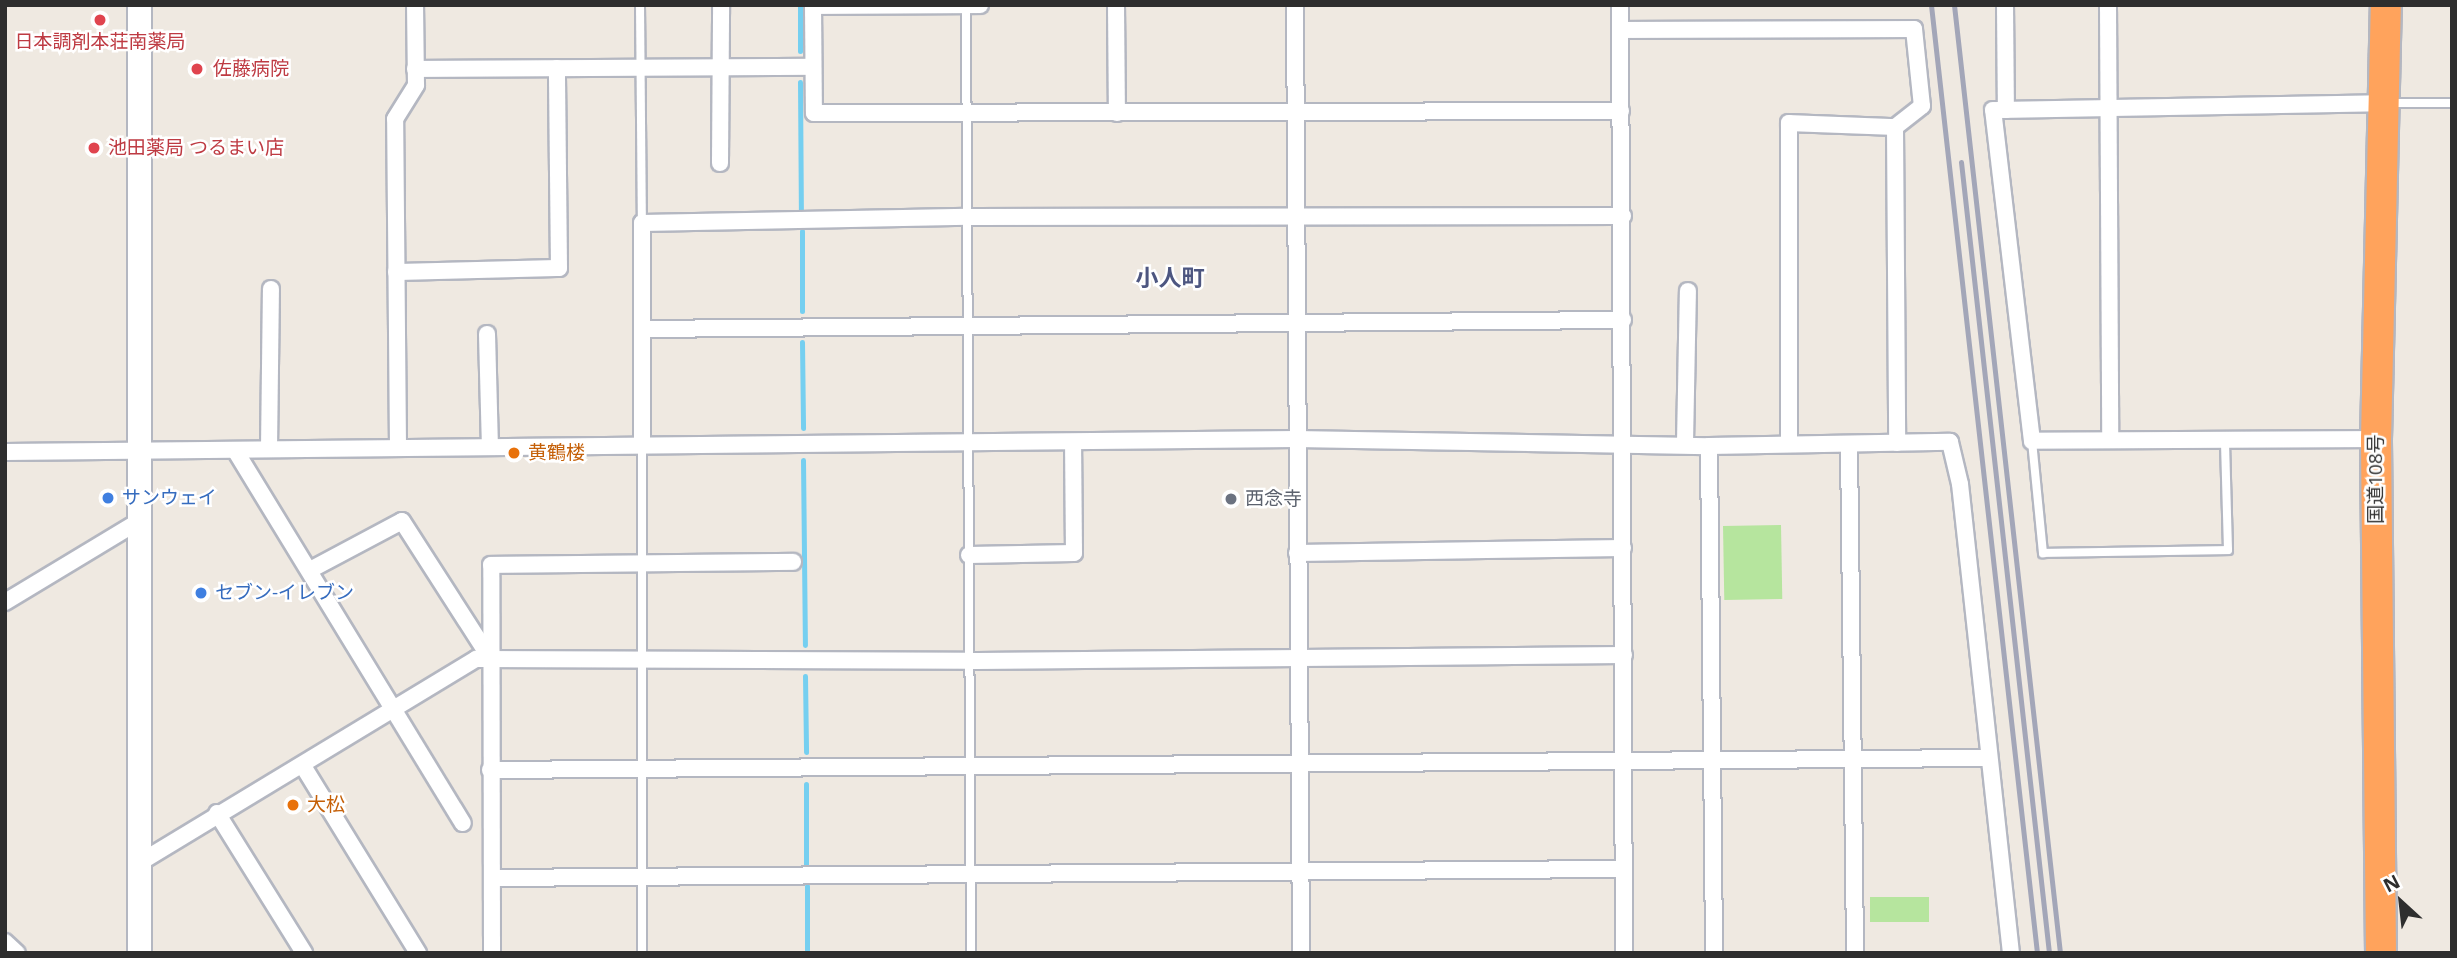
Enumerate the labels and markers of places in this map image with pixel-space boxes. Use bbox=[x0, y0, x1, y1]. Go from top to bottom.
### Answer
marker: 日本調剤本荘南薬局 bbox=[92, 12, 108, 28]
place label: 日本調剤本荘南薬局 bbox=[15, 31, 185, 53]
place label: 佐藤病院 bbox=[213, 58, 289, 80]
marker: 佐藤病院 bbox=[187, 59, 207, 79]
place label: 池田薬局 つるまい店 bbox=[108, 137, 284, 159]
marker: 池田薬局 つるまい店 bbox=[86, 140, 102, 156]
place label: 黄鶴楼 bbox=[528, 442, 585, 464]
marker: 黄鶴楼 bbox=[506, 445, 522, 461]
place label: サンウェイ bbox=[122, 487, 217, 509]
place label: 西念寺 bbox=[1245, 488, 1302, 510]
marker: サンウェイ bbox=[100, 490, 116, 506]
marker: 西念寺 bbox=[1223, 491, 1239, 507]
place label: セブン-イレブン bbox=[215, 582, 354, 604]
marker: セブン-イレブン bbox=[193, 585, 209, 601]
place label: 大松 bbox=[307, 794, 345, 816]
marker: 大松 bbox=[285, 797, 301, 813]

